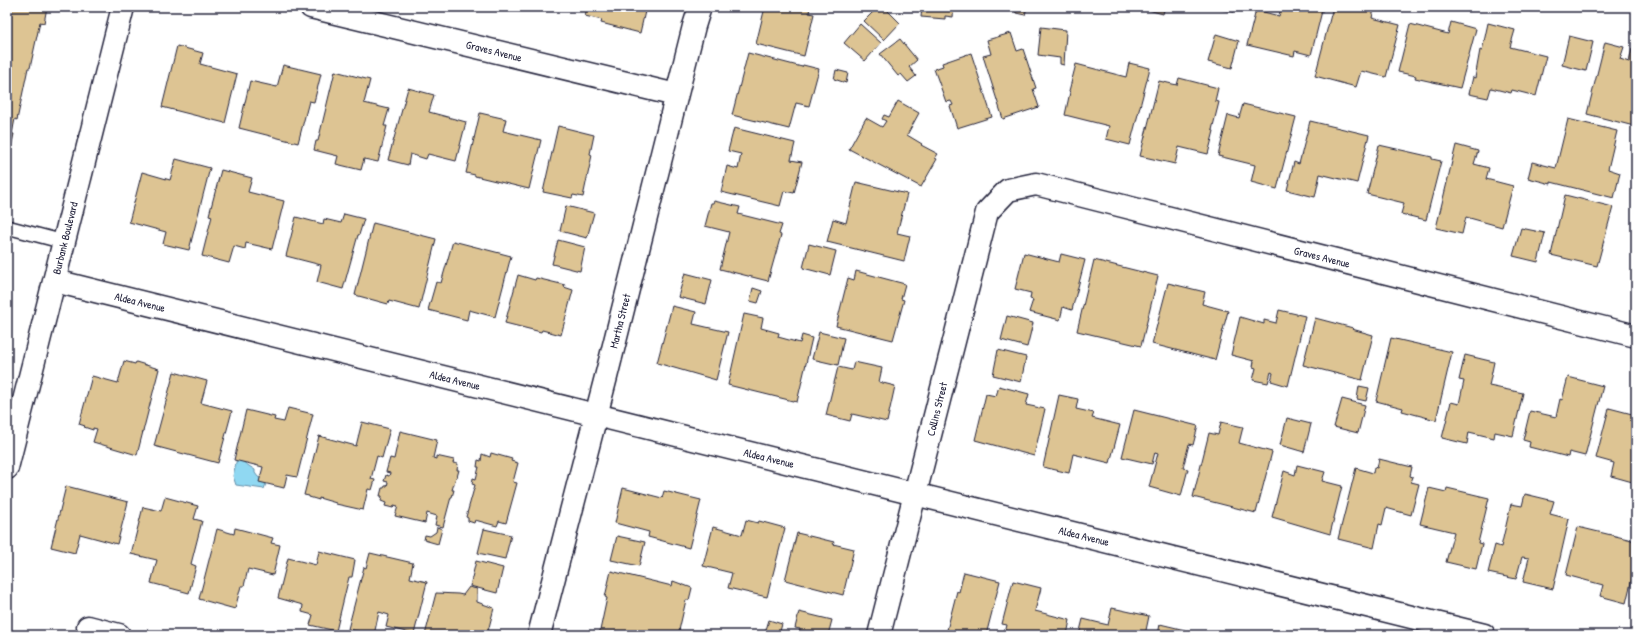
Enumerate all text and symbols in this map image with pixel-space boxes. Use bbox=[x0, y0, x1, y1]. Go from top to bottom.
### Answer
street label: Graves Avenue bbox=[465, 37, 524, 65]
street label: Burbank Boulevard bbox=[49, 200, 81, 276]
street label: Graves Avenue bbox=[1293, 243, 1352, 271]
street label: Aldea Avenue bbox=[113, 289, 167, 315]
street label: Martha Street bbox=[606, 292, 634, 350]
street label: Aldea Avenue bbox=[428, 367, 482, 393]
street label: Collins Street bbox=[924, 380, 950, 437]
street label: Aldea Avenue bbox=[742, 445, 796, 471]
street label: Aldea Avenue bbox=[1057, 523, 1111, 549]

